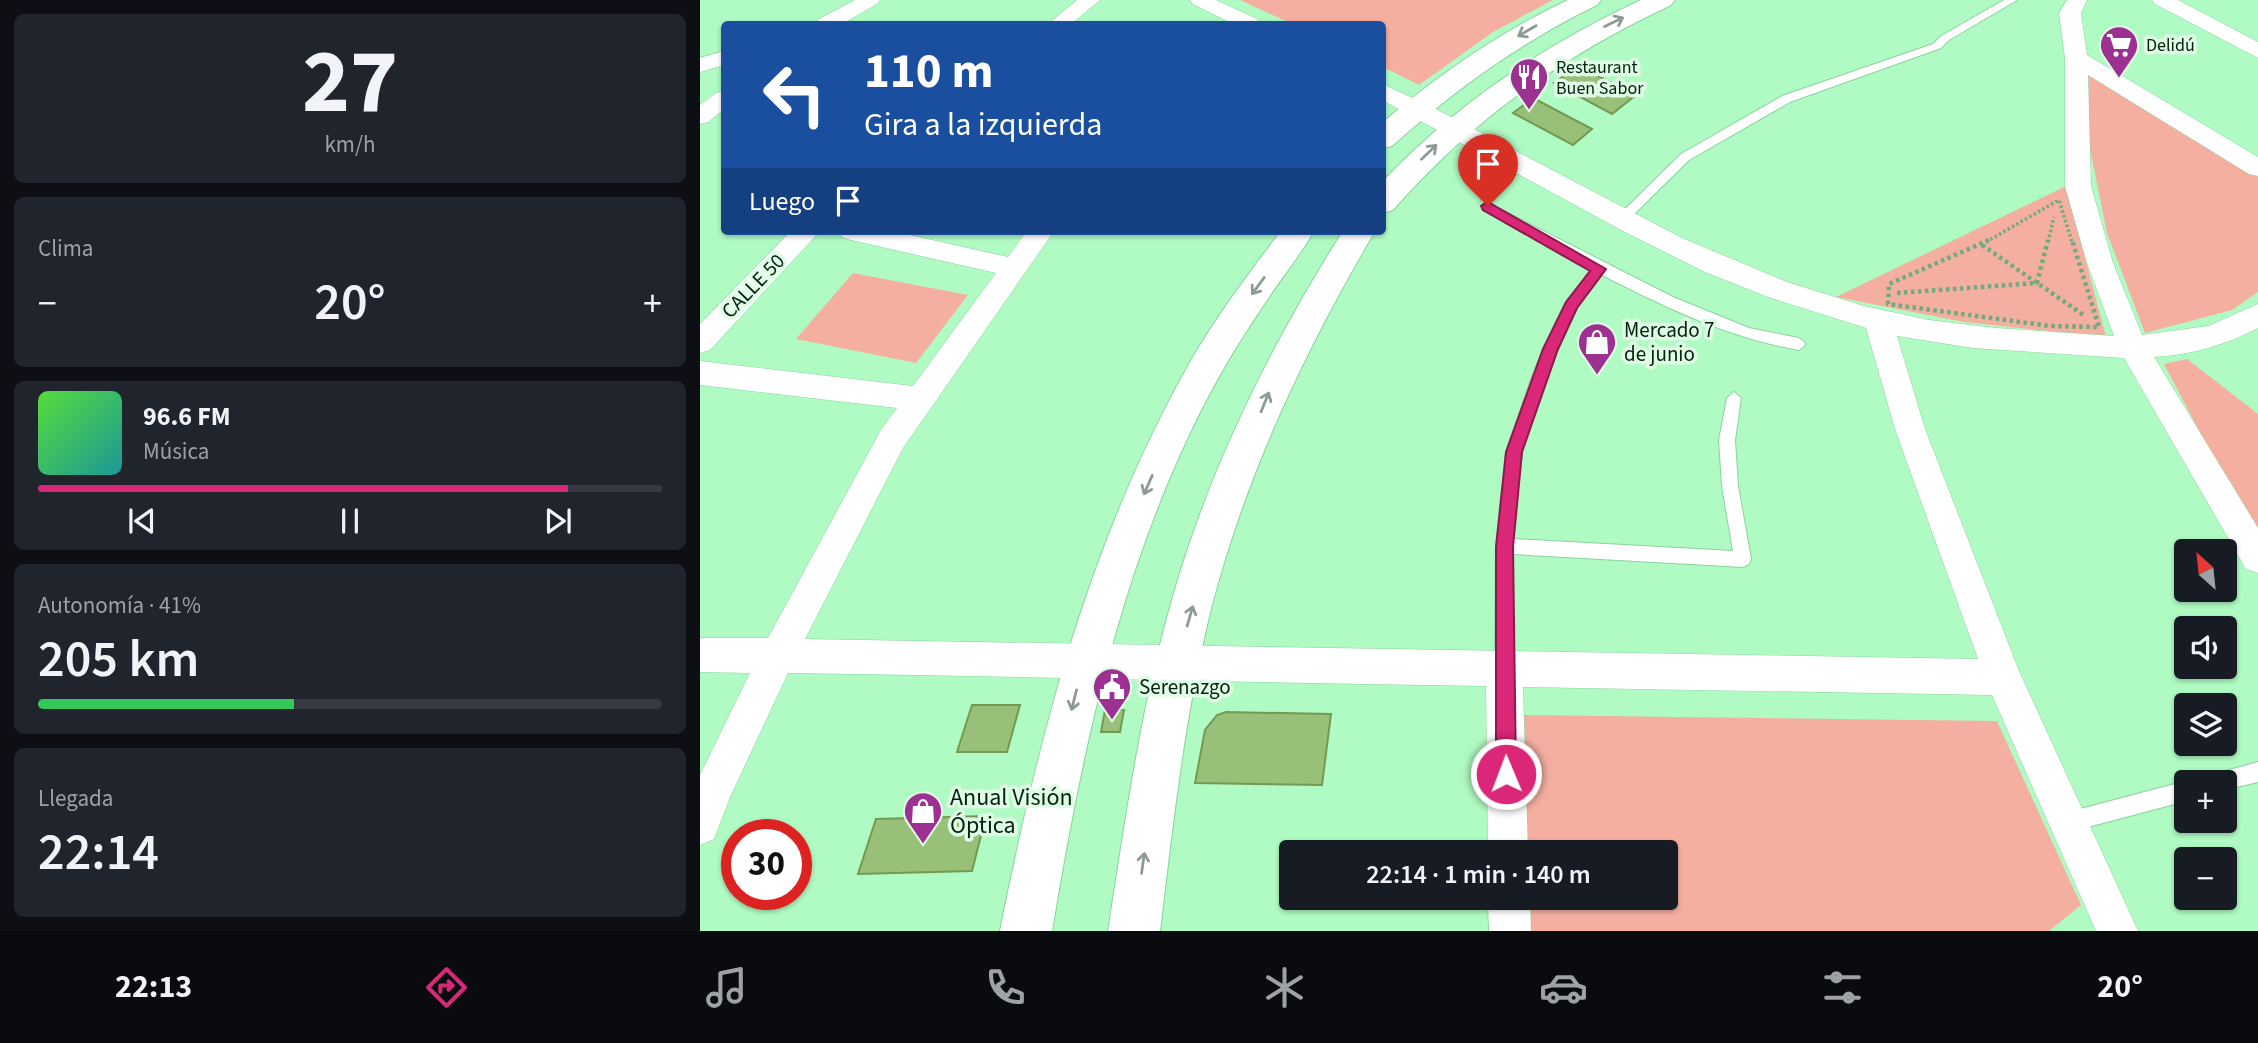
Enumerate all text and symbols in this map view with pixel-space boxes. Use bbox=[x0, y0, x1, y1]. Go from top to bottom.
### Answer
one-way arrow bbox=[1603, 14, 1624, 28]
text: 27 bbox=[302, 18, 398, 147]
one-way arrow bbox=[1518, 24, 1538, 38]
supermarket icon: Delidú bbox=[2098, 24, 2140, 79]
place label: Delidú bbox=[2146, 33, 2195, 58]
text: 110 m bbox=[864, 37, 993, 107]
icon: left bbox=[749, 49, 840, 140]
place label: Restaurant Buen Sabor bbox=[1556, 55, 1644, 101]
restaurant icon: Restaurant Buen Sabor bbox=[1508, 56, 1550, 111]
text: Gira a la izquierda bbox=[864, 102, 1102, 148]
text: km/h bbox=[324, 128, 376, 161]
pin bbox=[1458, 134, 1518, 206]
one-way arrow bbox=[1420, 144, 1437, 161]
icon: arrive bbox=[1469, 145, 1507, 183]
icon: arrive bbox=[829, 182, 867, 220]
text: Luego bbox=[749, 183, 815, 220]
text: Clima bbox=[38, 232, 93, 265]
street label: CALLE 50 bbox=[714, 247, 792, 325]
text: 20° bbox=[314, 266, 386, 340]
one-way arrow bbox=[1251, 276, 1265, 295]
text: − bbox=[38, 277, 57, 331]
text: + bbox=[643, 277, 662, 331]
place label: Mercado 7 de junio bbox=[1624, 315, 1714, 369]
shop icon: Mercado 7 de junio bbox=[1576, 321, 1618, 376]
one-way arrow bbox=[1260, 391, 1273, 413]
text: 96.6 FM bbox=[143, 398, 231, 435]
text: Música bbox=[143, 435, 209, 468]
one-way arrow bbox=[1141, 473, 1154, 495]
icon: previous bbox=[123, 502, 161, 540]
icon: pause bbox=[331, 502, 369, 540]
icon: next bbox=[539, 502, 577, 540]
north arrow bbox=[2174, 539, 2236, 602]
map controls bbox=[2174, 539, 2237, 910]
text: Autonomía · 41% bbox=[38, 589, 201, 622]
one-way arrow bbox=[1184, 605, 1197, 628]
button: sound bbox=[2174, 616, 2237, 679]
text: 205 km bbox=[38, 623, 199, 697]
public building icon: Serenazgo bbox=[1091, 666, 1133, 721]
place label: Serenazgo bbox=[1139, 672, 1231, 702]
one-way arrow bbox=[1067, 688, 1080, 710]
button: layers bbox=[2174, 693, 2237, 756]
position arrow bbox=[1469, 737, 1543, 811]
button: + bbox=[2174, 770, 2237, 833]
place label: Anual Visión Óptica bbox=[950, 780, 1073, 843]
text: Llegada bbox=[38, 782, 113, 815]
shop icon: Anual Visión Óptica bbox=[902, 790, 944, 845]
text: 22:14 bbox=[38, 816, 159, 890]
speed limit sign: 30 bbox=[721, 819, 812, 910]
button: − bbox=[2174, 847, 2237, 910]
one-way arrow bbox=[1137, 852, 1150, 875]
text: 22:14 · 1 min · 140 m bbox=[1366, 856, 1591, 893]
icon: directions bbox=[422, 963, 471, 1012]
icon: music bbox=[702, 963, 751, 1012]
icon: phone bbox=[981, 963, 1030, 1012]
icon: climate bbox=[1260, 963, 1309, 1012]
icon: car bbox=[1539, 963, 1588, 1012]
icon: filters bbox=[1818, 963, 1867, 1012]
text: 22:13 bbox=[115, 964, 192, 1010]
text: 20° bbox=[2097, 964, 2143, 1010]

